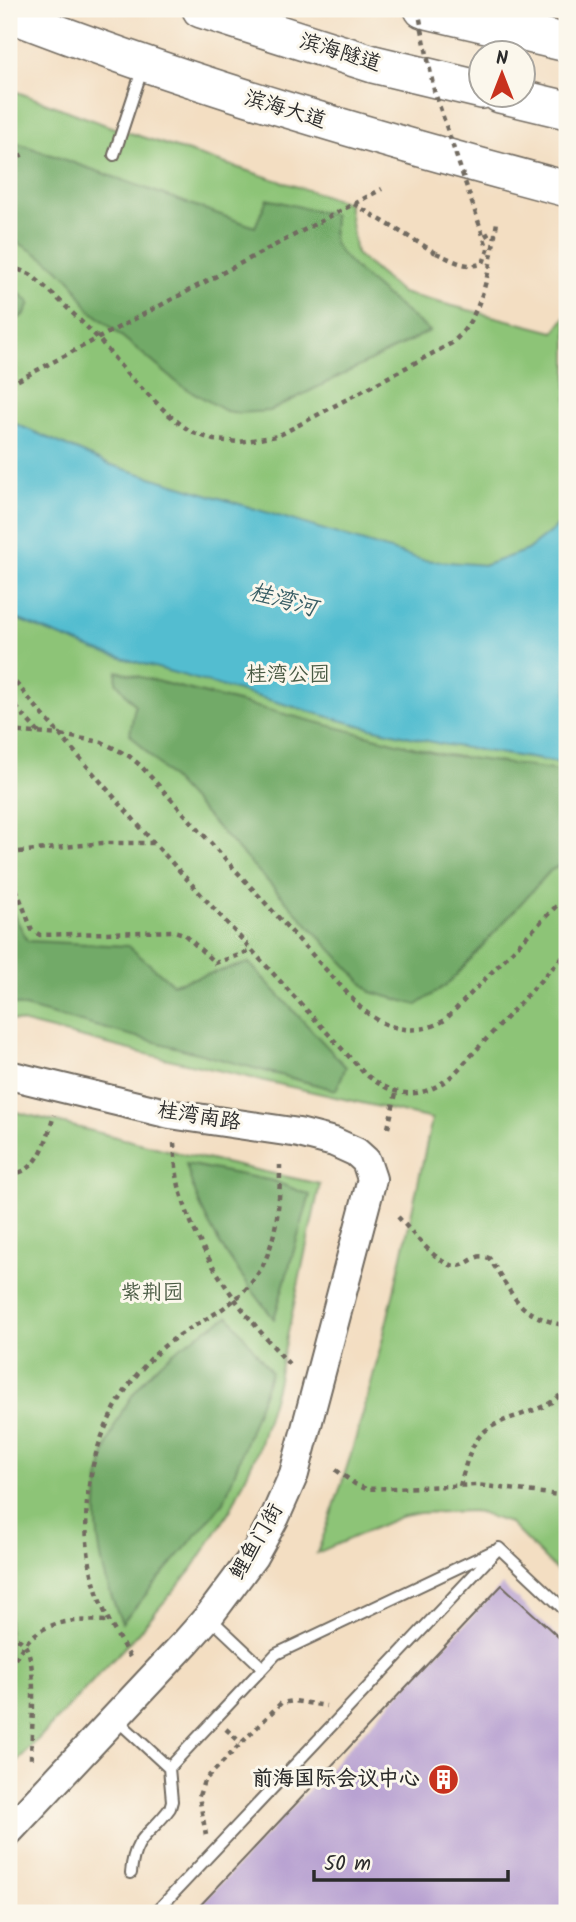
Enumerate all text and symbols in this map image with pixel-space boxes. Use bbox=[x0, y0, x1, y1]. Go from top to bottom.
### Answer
street label: 滨海隧道 bbox=[295, 25, 385, 81]
north arrow bbox=[468, 38, 538, 108]
text: N bbox=[496, 44, 508, 74]
street label: 滨海大道 bbox=[240, 82, 330, 138]
water label: 桂湾河 bbox=[245, 575, 325, 628]
park label: 桂湾公园 bbox=[246, 659, 330, 692]
street label: 桂湾南路 bbox=[155, 1094, 243, 1140]
park label: 紫荆园 bbox=[121, 1277, 184, 1310]
street label: 鲤鱼门街 bbox=[222, 1497, 292, 1587]
building icon: 前海国际会议中心 bbox=[426, 1762, 460, 1796]
place label: 前海国际会议中心 bbox=[252, 1763, 420, 1796]
scale bar bbox=[314, 1838, 508, 1882]
text: 50 m bbox=[324, 1848, 371, 1881]

